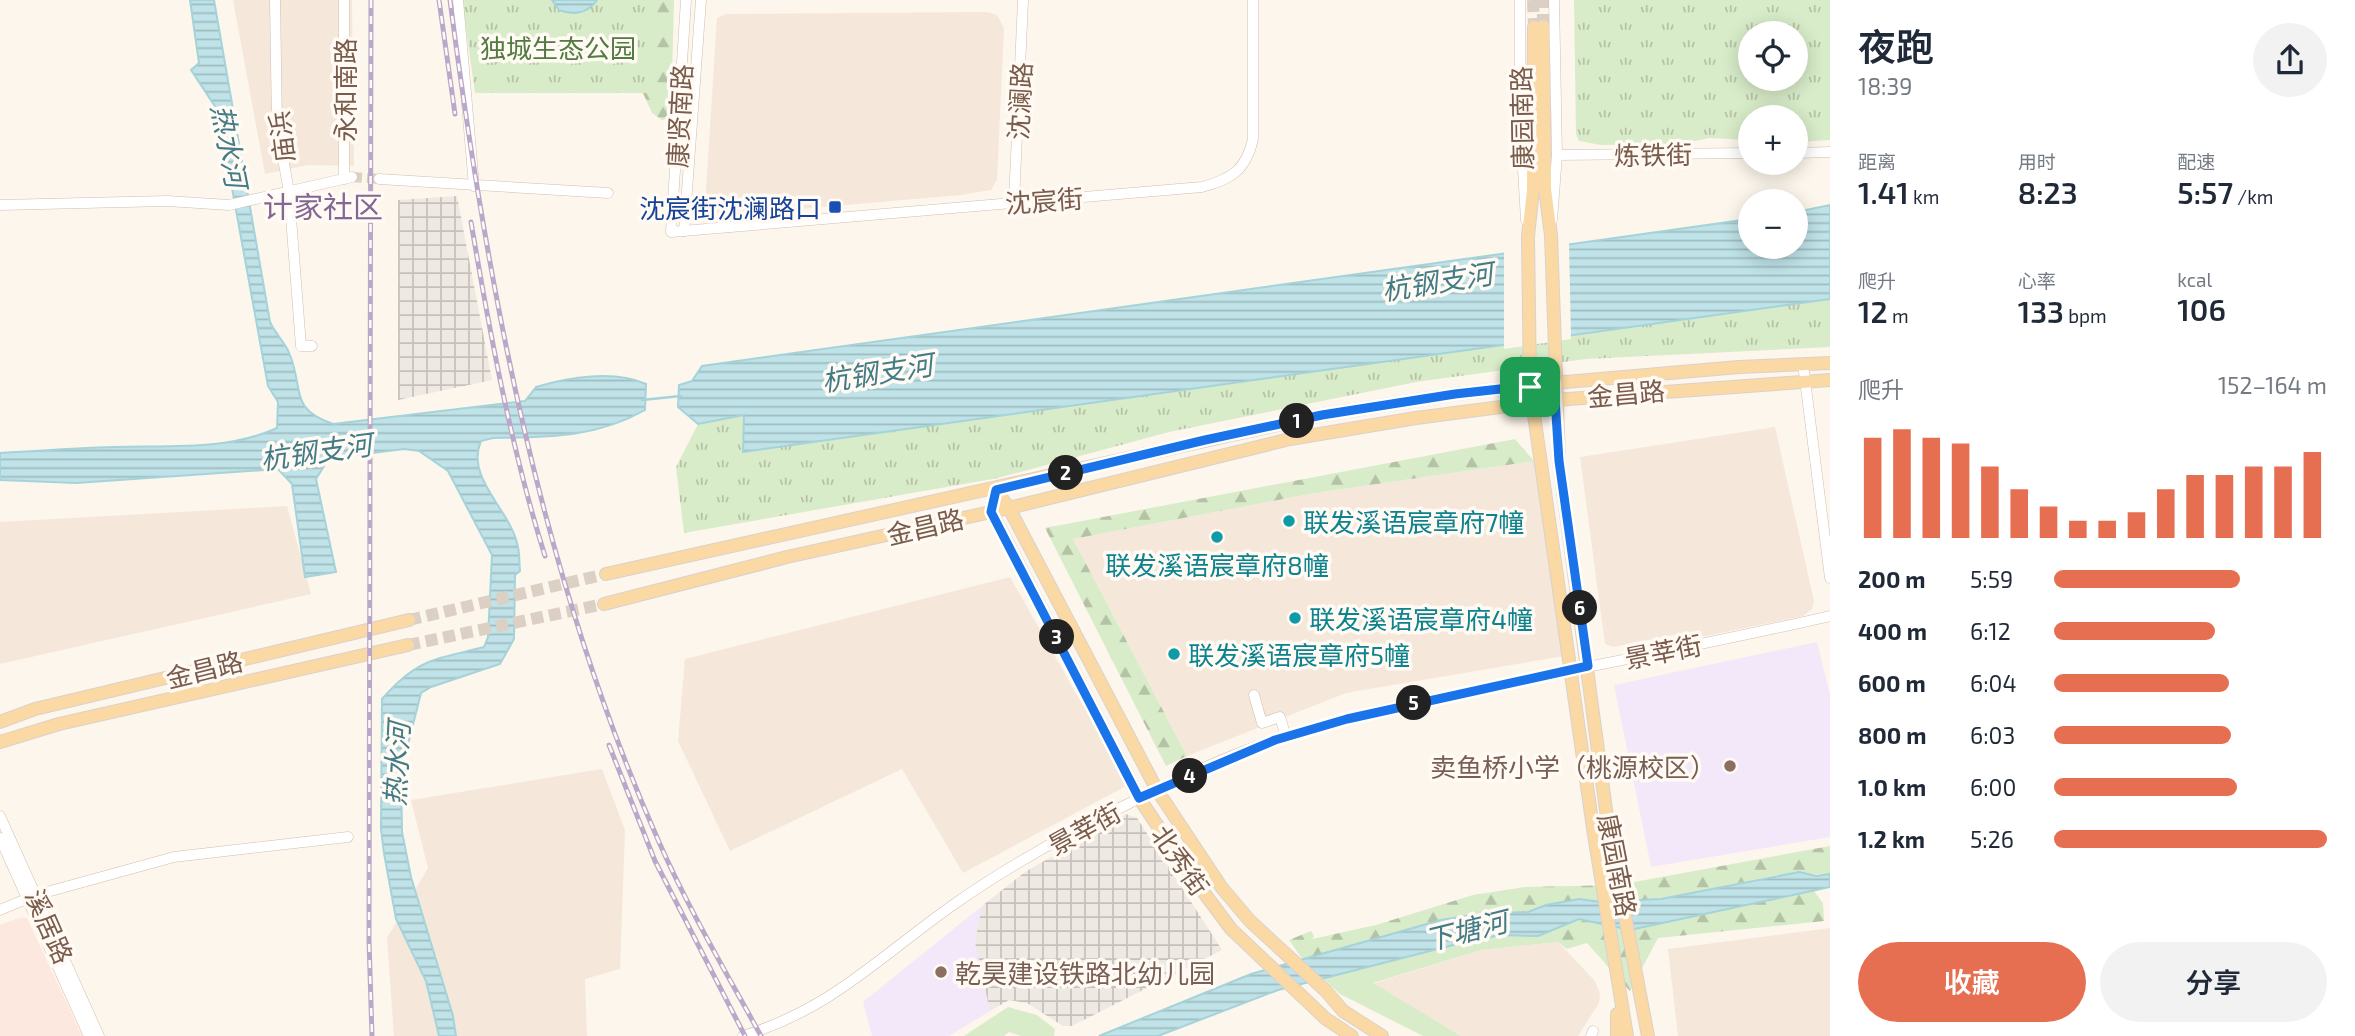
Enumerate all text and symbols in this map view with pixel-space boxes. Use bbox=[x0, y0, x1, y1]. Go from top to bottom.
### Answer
map controls bbox=[1738, 21, 1808, 259]
button: locate bbox=[1738, 21, 1808, 91]
text: 夜跑 bbox=[1858, 23, 1934, 69]
button: share bbox=[2253, 23, 2327, 97]
park label: 独城生态公园 bbox=[480, 32, 636, 63]
street label: 永和南路 bbox=[329, 38, 360, 142]
street label: 沈澜路 bbox=[1001, 61, 1037, 141]
street label: 康贤南路 bbox=[661, 63, 697, 169]
street label: 康园南路 bbox=[1505, 66, 1537, 170]
text: 18:39 bbox=[1858, 72, 1913, 100]
water label: 热水河 bbox=[205, 102, 256, 195]
button: + bbox=[1738, 105, 1808, 175]
street label: 庙浜 bbox=[262, 109, 300, 165]
street label: 炼铁街 bbox=[1614, 138, 1692, 170]
text: 距离 bbox=[1858, 150, 1896, 173]
text: 用时 bbox=[2018, 150, 2056, 173]
text: 配速 bbox=[2177, 150, 2215, 173]
text: 1.41 bbox=[1858, 174, 1909, 210]
text: 8:23 bbox=[2018, 174, 2078, 210]
text: 5:57 bbox=[2177, 174, 2233, 210]
street label: 沈宸街 bbox=[1004, 182, 1084, 218]
text: km bbox=[1909, 185, 1939, 208]
text: /km bbox=[2233, 185, 2274, 208]
district label: 计家社区 bbox=[263, 188, 383, 224]
button: − bbox=[1738, 189, 1808, 259]
place label: 沈宸街沈澜路口 bbox=[639, 192, 821, 223]
marker: 沈宸街沈澜路口 bbox=[827, 199, 843, 215]
water label: 杭钢支河 bbox=[1379, 255, 1500, 307]
text: kcal bbox=[2177, 268, 2212, 291]
text: 爬升 bbox=[1858, 269, 1896, 292]
text: 心率 bbox=[2018, 269, 2056, 292]
text: 106 bbox=[2177, 291, 2226, 327]
text: 12 bbox=[1858, 293, 1888, 329]
text: 133 bbox=[2018, 293, 2064, 329]
text: m bbox=[1888, 304, 1909, 327]
text: bpm bbox=[2064, 304, 2107, 327]
water label: 杭钢支河 bbox=[819, 346, 940, 398]
pin bbox=[1500, 357, 1560, 417]
icon: arrive bbox=[1511, 368, 1549, 406]
text: 152–164 m bbox=[2218, 371, 2327, 399]
street label: 金昌路 bbox=[1586, 374, 1666, 412]
text: 爬升 bbox=[1858, 375, 1904, 403]
pin: 1 bbox=[1280, 404, 1314, 438]
text: 1 bbox=[1292, 409, 1301, 432]
water label: 杭钢支河 bbox=[258, 426, 379, 476]
pin: 2 bbox=[1048, 456, 1084, 490]
text: 2 bbox=[1060, 461, 1071, 484]
street label: 金昌路 bbox=[884, 502, 966, 550]
place label: 联发溪语宸章府7幢 bbox=[1303, 506, 1524, 537]
marker: 联发溪语宸章府7幢 bbox=[1281, 513, 1297, 529]
marker: 联发溪语宸章府8幢 bbox=[1209, 529, 1225, 545]
place label: 联发溪语宸章府8幢 bbox=[1105, 549, 1329, 580]
text: 200 m bbox=[1858, 565, 1926, 593]
text: 5:59 bbox=[1970, 565, 2013, 593]
pin: 6 bbox=[1562, 590, 1598, 626]
text: 6 bbox=[1574, 596, 1585, 619]
place label: 联发溪语宸章府4幢 bbox=[1309, 603, 1533, 634]
marker: 联发溪语宸章府4幢 bbox=[1287, 610, 1303, 626]
text: 400 m bbox=[1858, 617, 1927, 645]
text: 6:12 bbox=[1970, 617, 2011, 645]
pin: 3 bbox=[1040, 620, 1074, 654]
text: 3 bbox=[1051, 625, 1062, 648]
street label: 景莘街 bbox=[1622, 628, 1704, 674]
place label: 联发溪语宸章府5幢 bbox=[1188, 639, 1410, 670]
street label: 金昌路 bbox=[162, 645, 246, 693]
marker: 联发溪语宸章府5幢 bbox=[1166, 646, 1182, 662]
text: 600 m bbox=[1858, 669, 1926, 697]
text: 6:04 bbox=[1970, 669, 2017, 697]
pin: 5 bbox=[1396, 686, 1432, 720]
text: 5 bbox=[1408, 691, 1419, 714]
water label: 热水河 bbox=[377, 716, 415, 807]
text: 800 m bbox=[1858, 721, 1927, 749]
text: 6:03 bbox=[1970, 721, 2015, 749]
place label: 卖鱼桥小学（桃源校区） bbox=[1430, 751, 1716, 782]
pin: 4 bbox=[1172, 758, 1208, 794]
marker: 卖鱼桥小学（桃源校区） bbox=[1722, 758, 1738, 774]
text: 4 bbox=[1183, 764, 1196, 787]
text: 1.0 km bbox=[1858, 773, 1926, 801]
text: 6:00 bbox=[1970, 773, 2016, 801]
street label: 景莘街 bbox=[1042, 796, 1126, 860]
street label: 康园南路 bbox=[1593, 811, 1643, 919]
street label: 北秀街 bbox=[1146, 819, 1216, 901]
text: 1.2 km bbox=[1858, 825, 1925, 853]
text: 5:26 bbox=[1970, 825, 2014, 853]
street label: 溪居路 bbox=[20, 884, 80, 968]
water label: 下塘河 bbox=[1421, 902, 1516, 957]
button: 收藏 bbox=[1858, 942, 2086, 1022]
button: 分享 bbox=[2100, 942, 2327, 1022]
place label: 乾昊建设铁路北幼儿园 bbox=[955, 957, 1215, 988]
marker: 乾昊建设铁路北幼儿园 bbox=[933, 964, 949, 980]

